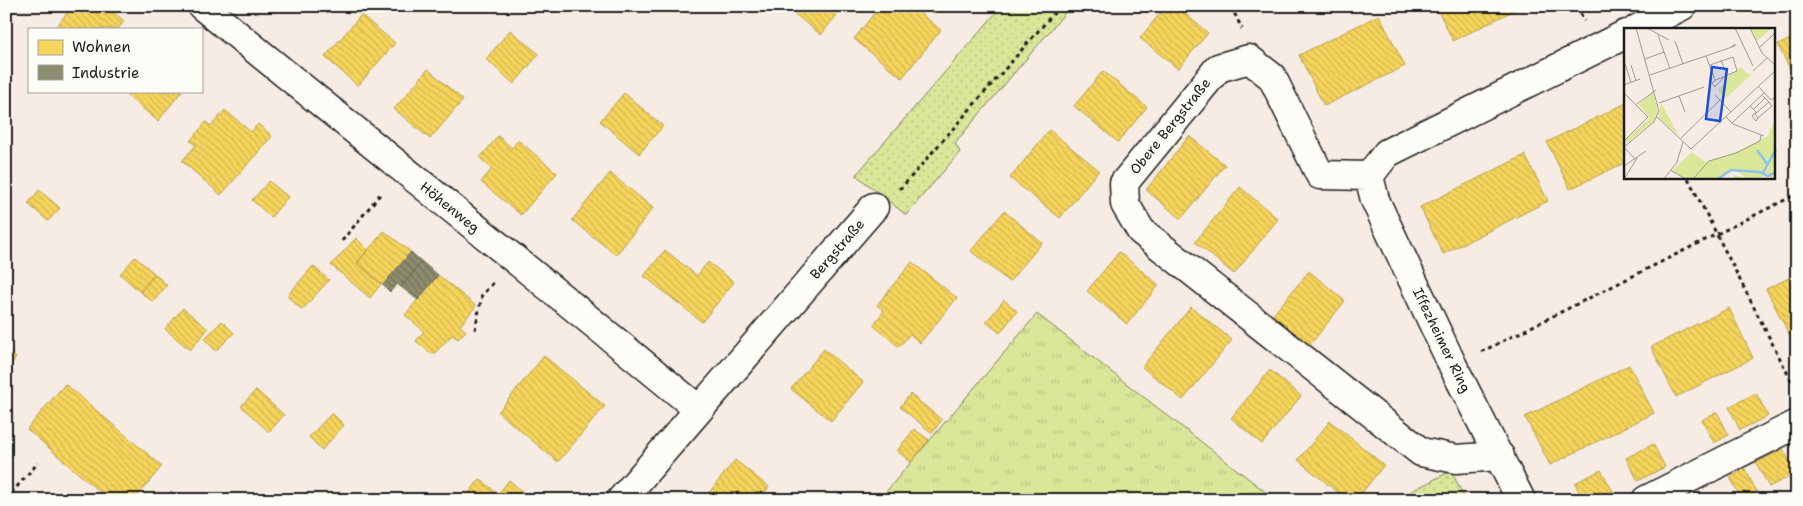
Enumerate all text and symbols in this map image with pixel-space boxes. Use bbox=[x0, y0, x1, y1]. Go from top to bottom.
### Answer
legend bbox=[28, 28, 202, 92]
inset map bbox=[1624, 28, 1776, 179]
text: Wohnen bbox=[72, 37, 131, 57]
text: Industrie bbox=[72, 63, 139, 83]
street label: Obere Bergstraße bbox=[1126, 74, 1214, 178]
street label: Höhenweg bbox=[416, 177, 484, 237]
street label: Bergstraße bbox=[806, 215, 868, 283]
street label: Iffezheimer Ring bbox=[1409, 285, 1475, 395]

